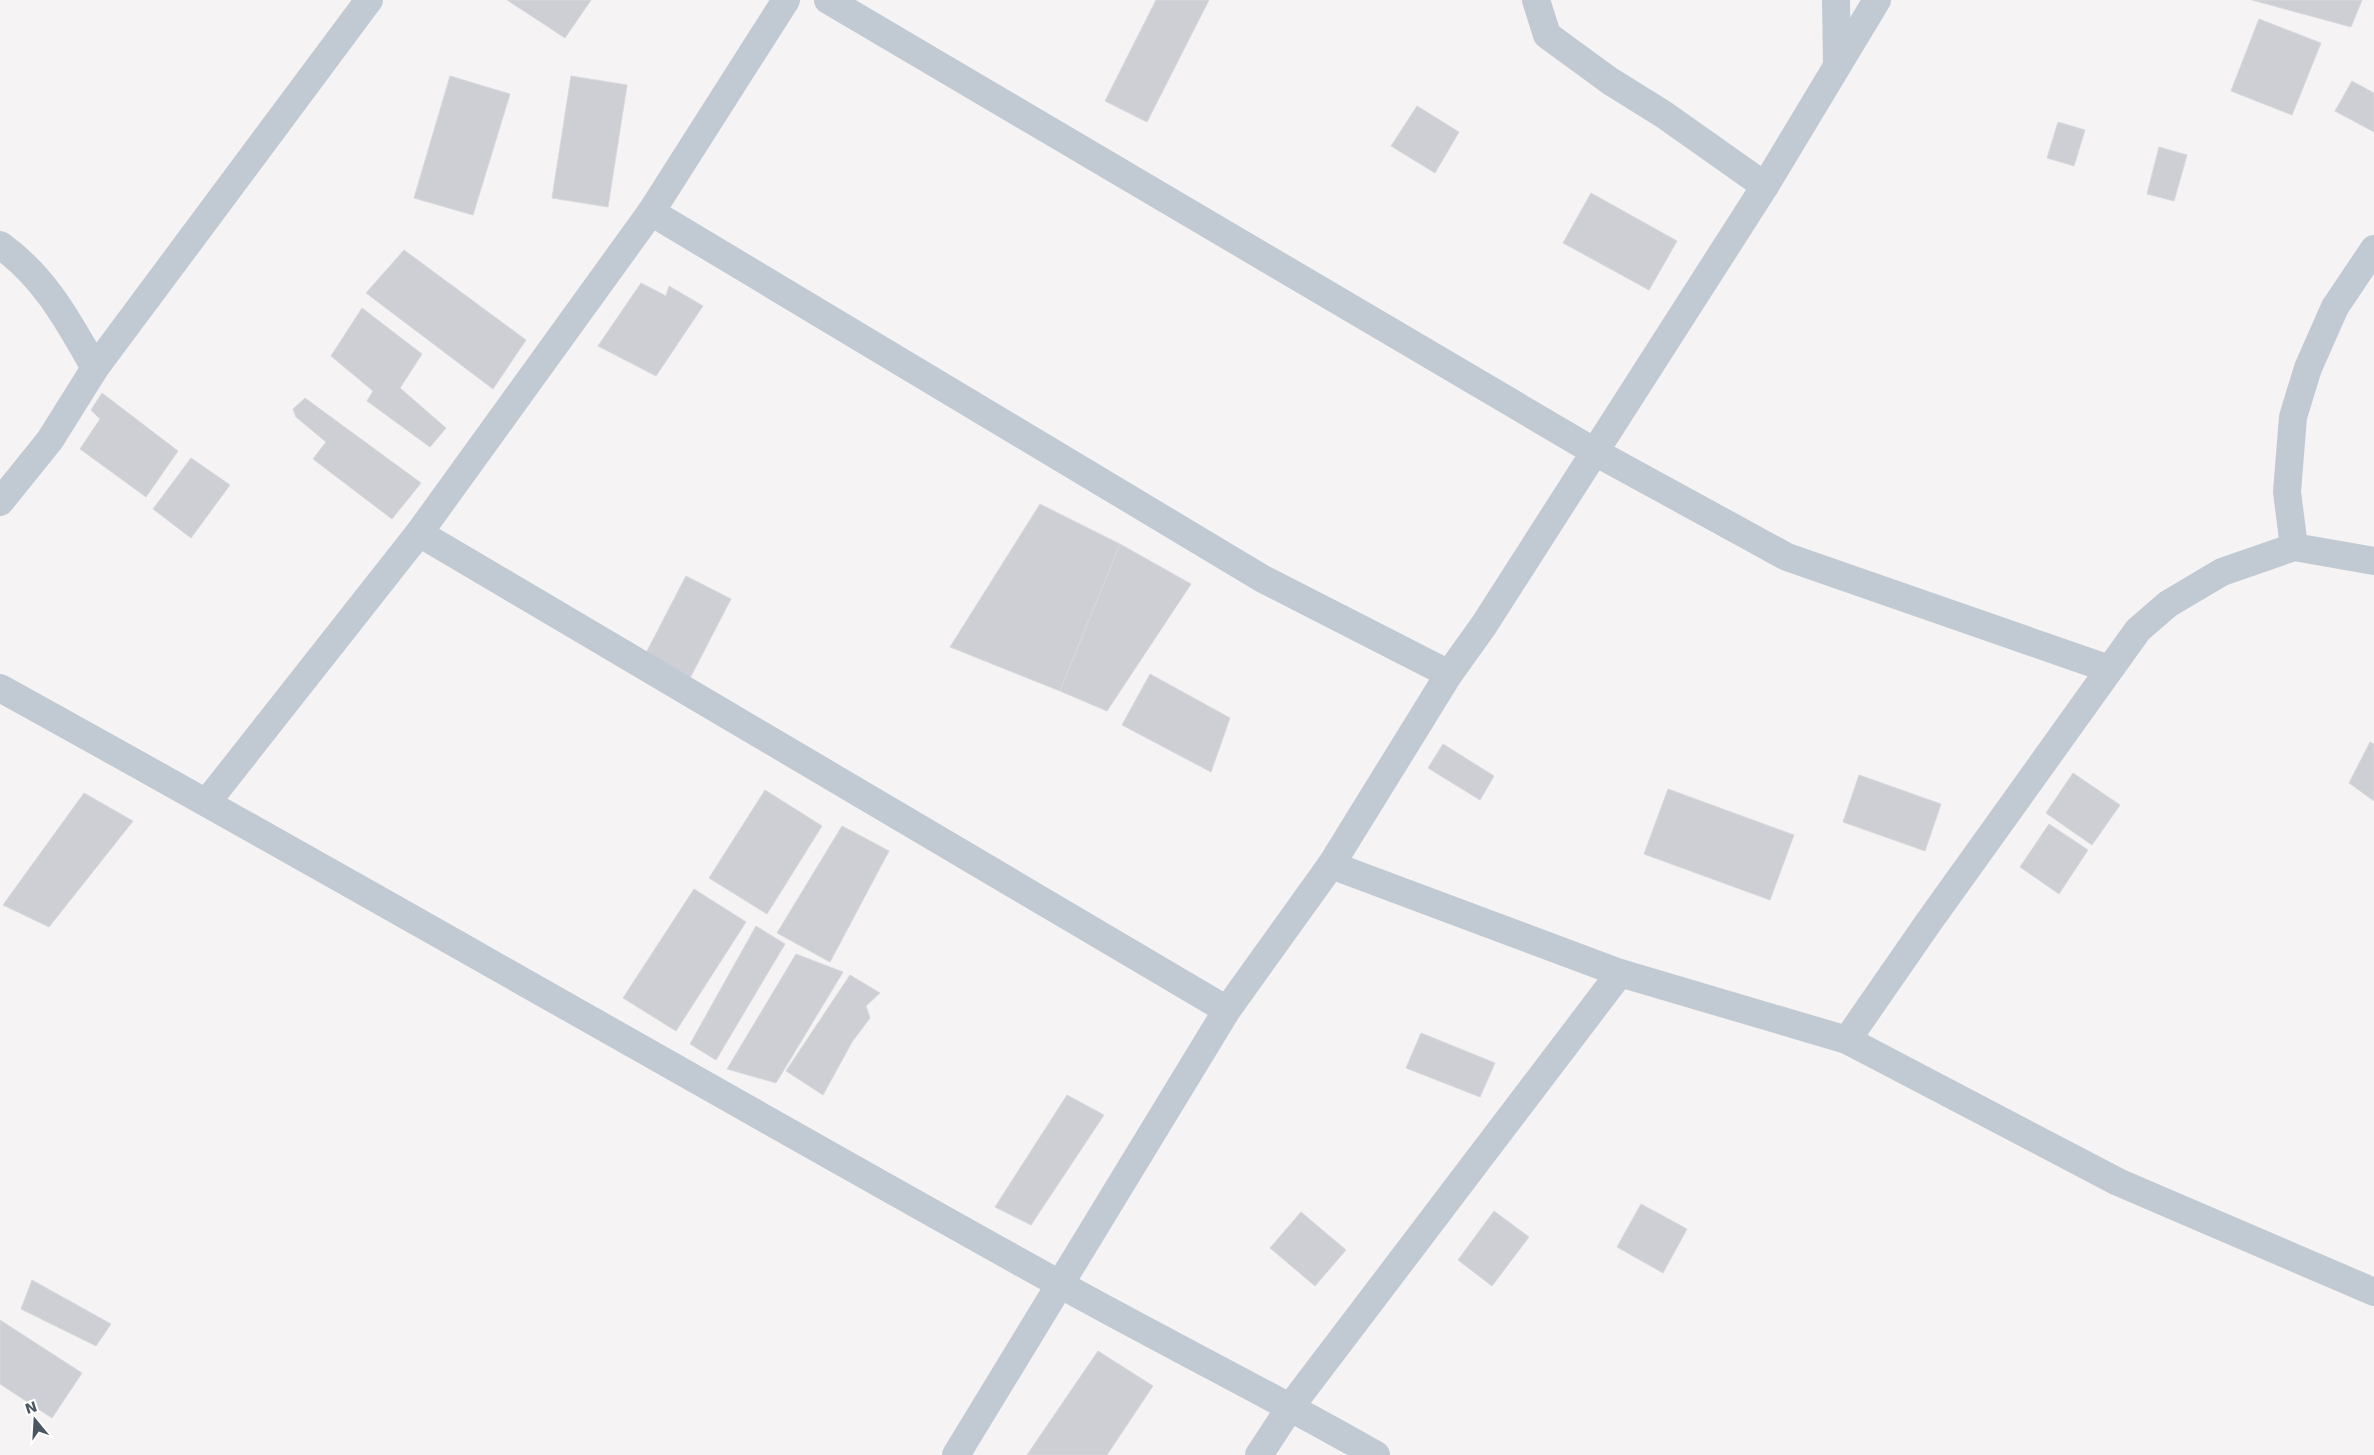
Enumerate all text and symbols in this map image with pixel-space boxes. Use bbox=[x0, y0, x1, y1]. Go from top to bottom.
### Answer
north arrow bbox=[10, 1395, 60, 1445]
text: N bbox=[23, 1398, 39, 1417]

